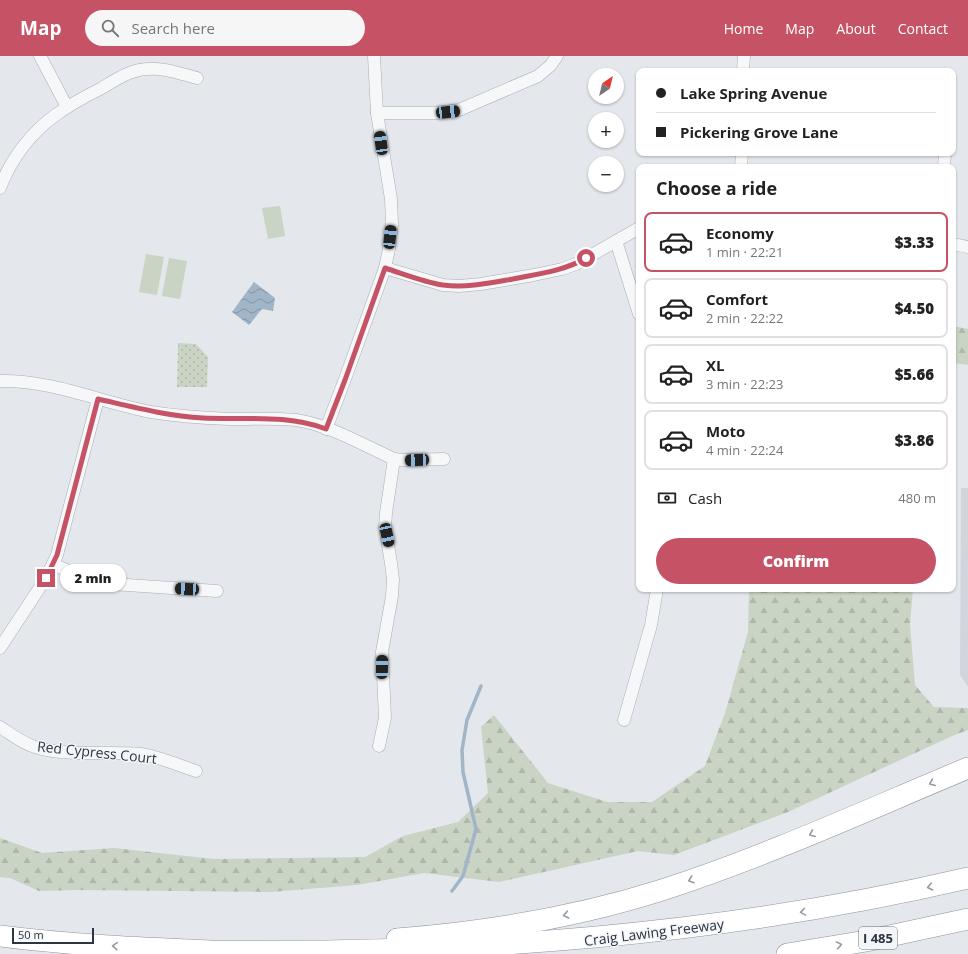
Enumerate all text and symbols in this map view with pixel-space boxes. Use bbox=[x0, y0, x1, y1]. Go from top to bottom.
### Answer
search box bbox=[85, 10, 365, 46]
text: Map bbox=[20, 15, 61, 41]
icon: search bbox=[99, 17, 121, 39]
text: Search here bbox=[131, 18, 215, 38]
text: Home bbox=[724, 19, 763, 38]
text: Map bbox=[785, 19, 814, 38]
text: About bbox=[836, 19, 876, 38]
text: Contact bbox=[898, 19, 948, 38]
north arrow bbox=[588, 68, 624, 104]
map controls bbox=[588, 68, 624, 192]
text: Lake Spring Avenue bbox=[680, 83, 827, 103]
car bbox=[435, 105, 461, 119]
button: + bbox=[588, 112, 624, 148]
text: Pickering Grove Lane bbox=[680, 122, 838, 142]
car bbox=[373, 130, 389, 156]
button: − bbox=[588, 156, 624, 192]
text: Choose a ride bbox=[656, 176, 777, 200]
text: Economy bbox=[706, 223, 774, 243]
car bbox=[383, 224, 397, 250]
icon: car bbox=[658, 224, 694, 260]
text: $3.33 bbox=[895, 232, 934, 252]
text: 1 min · 22:21 bbox=[706, 243, 783, 261]
route start bbox=[577, 249, 595, 267]
text: Comfort bbox=[706, 289, 768, 309]
icon: car bbox=[658, 290, 694, 326]
text: $4.50 bbox=[895, 298, 934, 318]
text: 2 min · 22:22 bbox=[706, 309, 783, 327]
text: XL bbox=[706, 355, 724, 375]
icon: car bbox=[658, 356, 694, 392]
text: $5.66 bbox=[895, 364, 934, 384]
text: 3 min · 22:23 bbox=[706, 375, 783, 393]
text: Moto bbox=[706, 421, 745, 441]
icon: car bbox=[658, 422, 694, 458]
text: $3.86 bbox=[895, 430, 934, 450]
text: 4 min · 22:24 bbox=[706, 441, 783, 459]
car bbox=[405, 454, 429, 466]
icon: cash bbox=[656, 487, 678, 509]
text: Cash bbox=[688, 488, 722, 508]
text: 480 m bbox=[898, 489, 936, 507]
car bbox=[379, 522, 395, 548]
button: Confirm bbox=[656, 538, 936, 584]
callout: 2 min bbox=[60, 564, 126, 592]
route end bbox=[37, 569, 55, 587]
text: 2 min bbox=[75, 569, 111, 587]
car bbox=[175, 582, 199, 596]
car bbox=[376, 655, 388, 679]
street label: Red Cypress Court bbox=[36, 736, 158, 768]
one-way arrow bbox=[929, 778, 936, 786]
one-way arrow bbox=[809, 829, 816, 837]
one-way arrow bbox=[688, 875, 695, 884]
one-way arrow bbox=[927, 882, 933, 890]
one-way arrow bbox=[799, 907, 806, 916]
one-way arrow bbox=[563, 910, 569, 918]
street label: Craig Lawing Freeway bbox=[583, 914, 726, 950]
scale bar bbox=[12, 926, 94, 945]
text: 50 m bbox=[18, 927, 44, 942]
road number: I 485 bbox=[859, 927, 897, 949]
one-way arrow bbox=[836, 941, 842, 950]
one-way arrow bbox=[112, 942, 118, 951]

